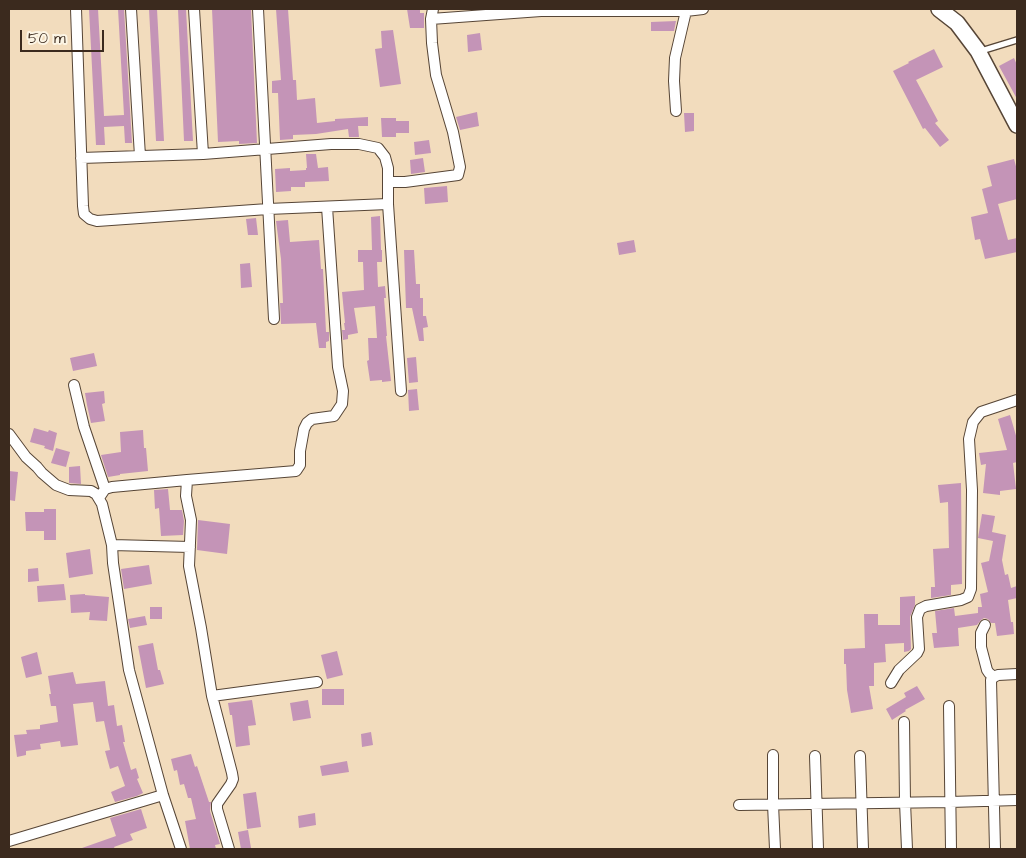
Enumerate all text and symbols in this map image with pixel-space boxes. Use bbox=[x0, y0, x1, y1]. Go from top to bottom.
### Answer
scale bar bbox=[22, 20, 106, 52]
text: 50 m bbox=[28, 28, 66, 49]

